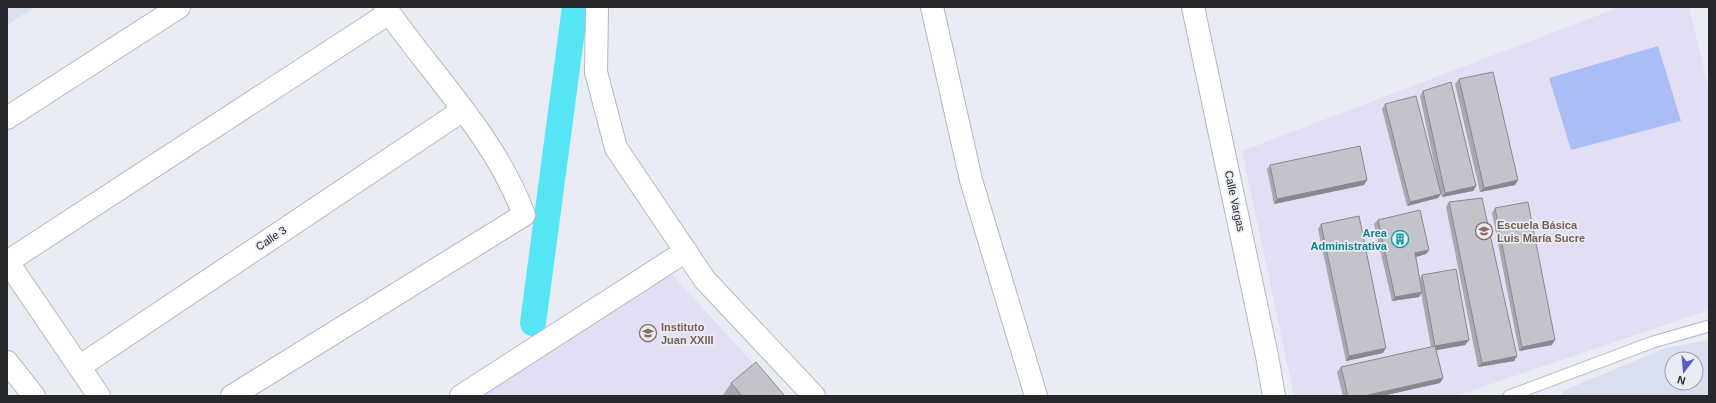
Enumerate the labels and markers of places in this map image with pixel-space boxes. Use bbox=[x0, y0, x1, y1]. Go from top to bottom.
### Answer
place label: Escuela Básica Luis María Sucre bbox=[1497, 219, 1585, 244]
school or university icon: Escuela Básica Luis María Sucre bbox=[1474, 221, 1494, 241]
place label: Area Administrativa bbox=[1311, 227, 1388, 252]
building icon: Area Administrativa bbox=[1390, 229, 1410, 249]
place label: Instituto Juan XXIII bbox=[661, 321, 714, 346]
school or university icon: Instituto Juan XXIII bbox=[638, 323, 658, 343]

